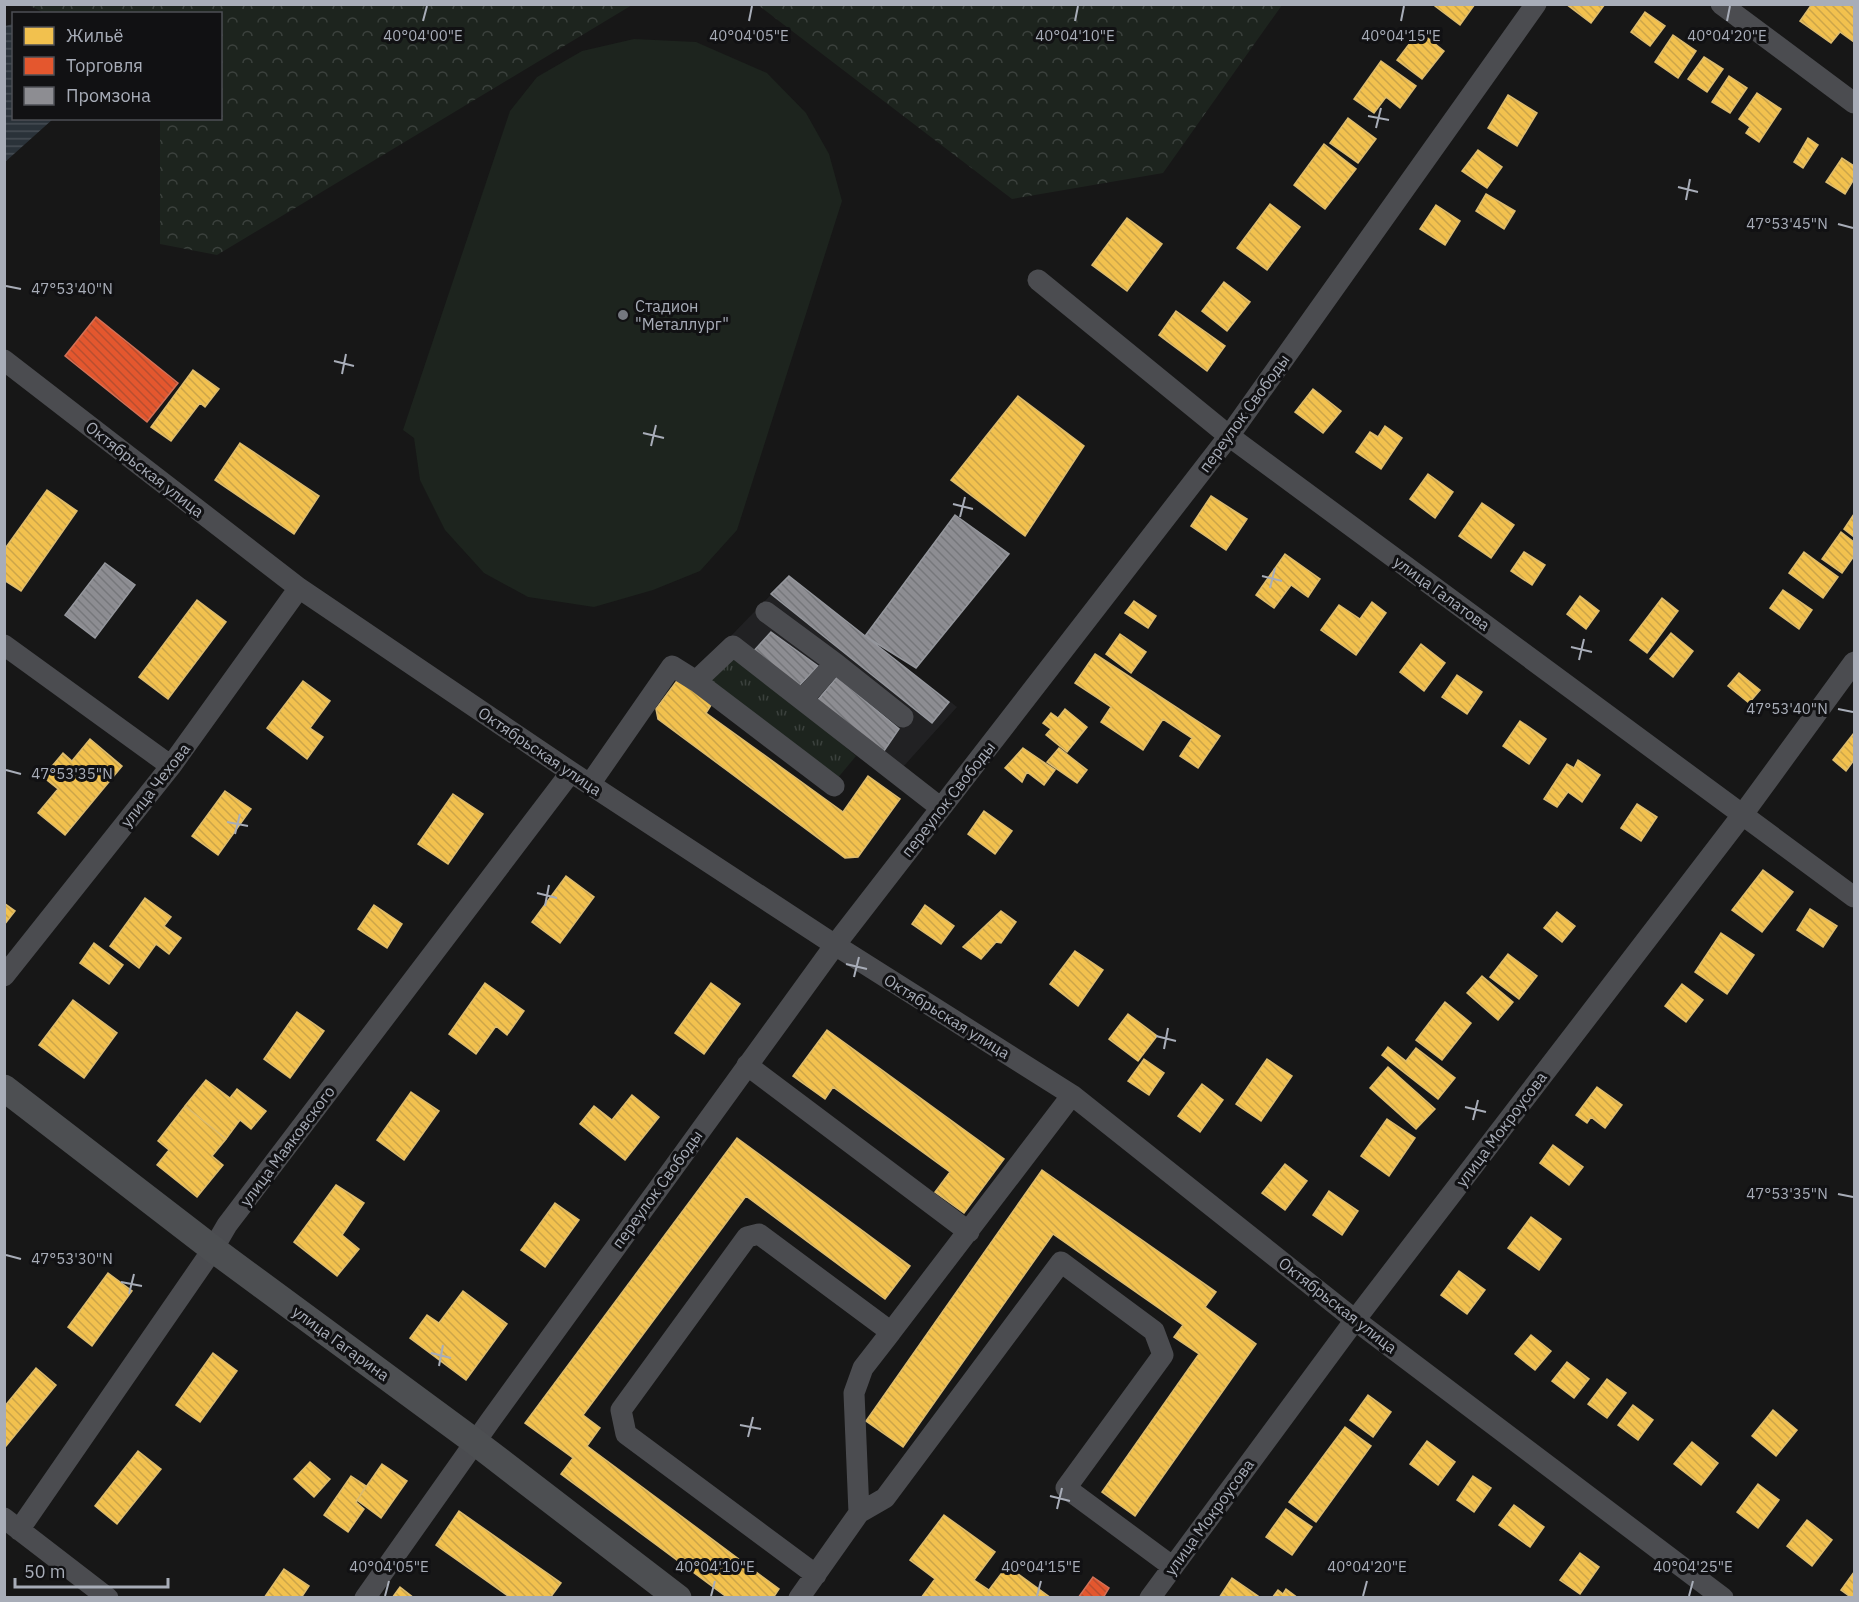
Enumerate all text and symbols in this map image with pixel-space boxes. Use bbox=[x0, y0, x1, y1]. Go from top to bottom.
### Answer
legend bbox=[12, 12, 222, 120]
text: Жильё bbox=[66, 24, 124, 47]
text: 40°04'00"E bbox=[383, 26, 463, 45]
text: 40°04'05"E bbox=[709, 26, 789, 45]
text: 40°04'10"E bbox=[1035, 26, 1115, 45]
text: 40°04'15"E bbox=[1361, 26, 1441, 45]
text: 40°04'20"E bbox=[1687, 26, 1767, 45]
text: Торговля bbox=[66, 54, 143, 77]
text: Промзона bbox=[66, 84, 151, 107]
text: 47°53'45"N bbox=[1746, 214, 1828, 233]
text: 47°53'40"N bbox=[31, 279, 113, 298]
place label: Стадион "Металлург" bbox=[635, 296, 729, 334]
marker: Стадион "Металлург" bbox=[616, 308, 630, 322]
street label: переулок Свободы bbox=[1194, 350, 1294, 476]
street label: Октябрьская улица bbox=[82, 417, 208, 522]
street label: улица Галатова bbox=[1390, 551, 1495, 635]
text: 47°53'40"N bbox=[1746, 699, 1828, 718]
street label: Октябрьская улица bbox=[474, 702, 606, 800]
street label: переулок Свободы bbox=[897, 737, 999, 861]
street label: улица Чехова bbox=[116, 739, 194, 831]
text: 47°53'35"N bbox=[31, 764, 113, 783]
street label: Октябрьская улица bbox=[880, 969, 1014, 1063]
street label: улица Мокроусова bbox=[1451, 1067, 1551, 1191]
street label: улица Маяковского bbox=[235, 1082, 339, 1210]
street label: переулок Свободы bbox=[607, 1126, 707, 1252]
text: 47°53'35"N bbox=[1746, 1184, 1828, 1203]
text: 47°53'30"N bbox=[31, 1249, 113, 1268]
street label: Октябрьская улица bbox=[1275, 1253, 1401, 1358]
street label: улица Гагарина bbox=[289, 1301, 394, 1385]
street label: улица Мокроусова bbox=[1160, 1455, 1258, 1579]
scale bar bbox=[15, 1551, 168, 1589]
text: 40°04'05"E bbox=[349, 1557, 429, 1576]
text: 40°04'10"E bbox=[675, 1557, 755, 1576]
text: 40°04'15"E bbox=[1001, 1557, 1081, 1576]
text: 40°04'20"E bbox=[1327, 1557, 1407, 1576]
text: 40°04'25"E bbox=[1653, 1557, 1733, 1576]
text: 50 m bbox=[24, 1560, 66, 1583]

